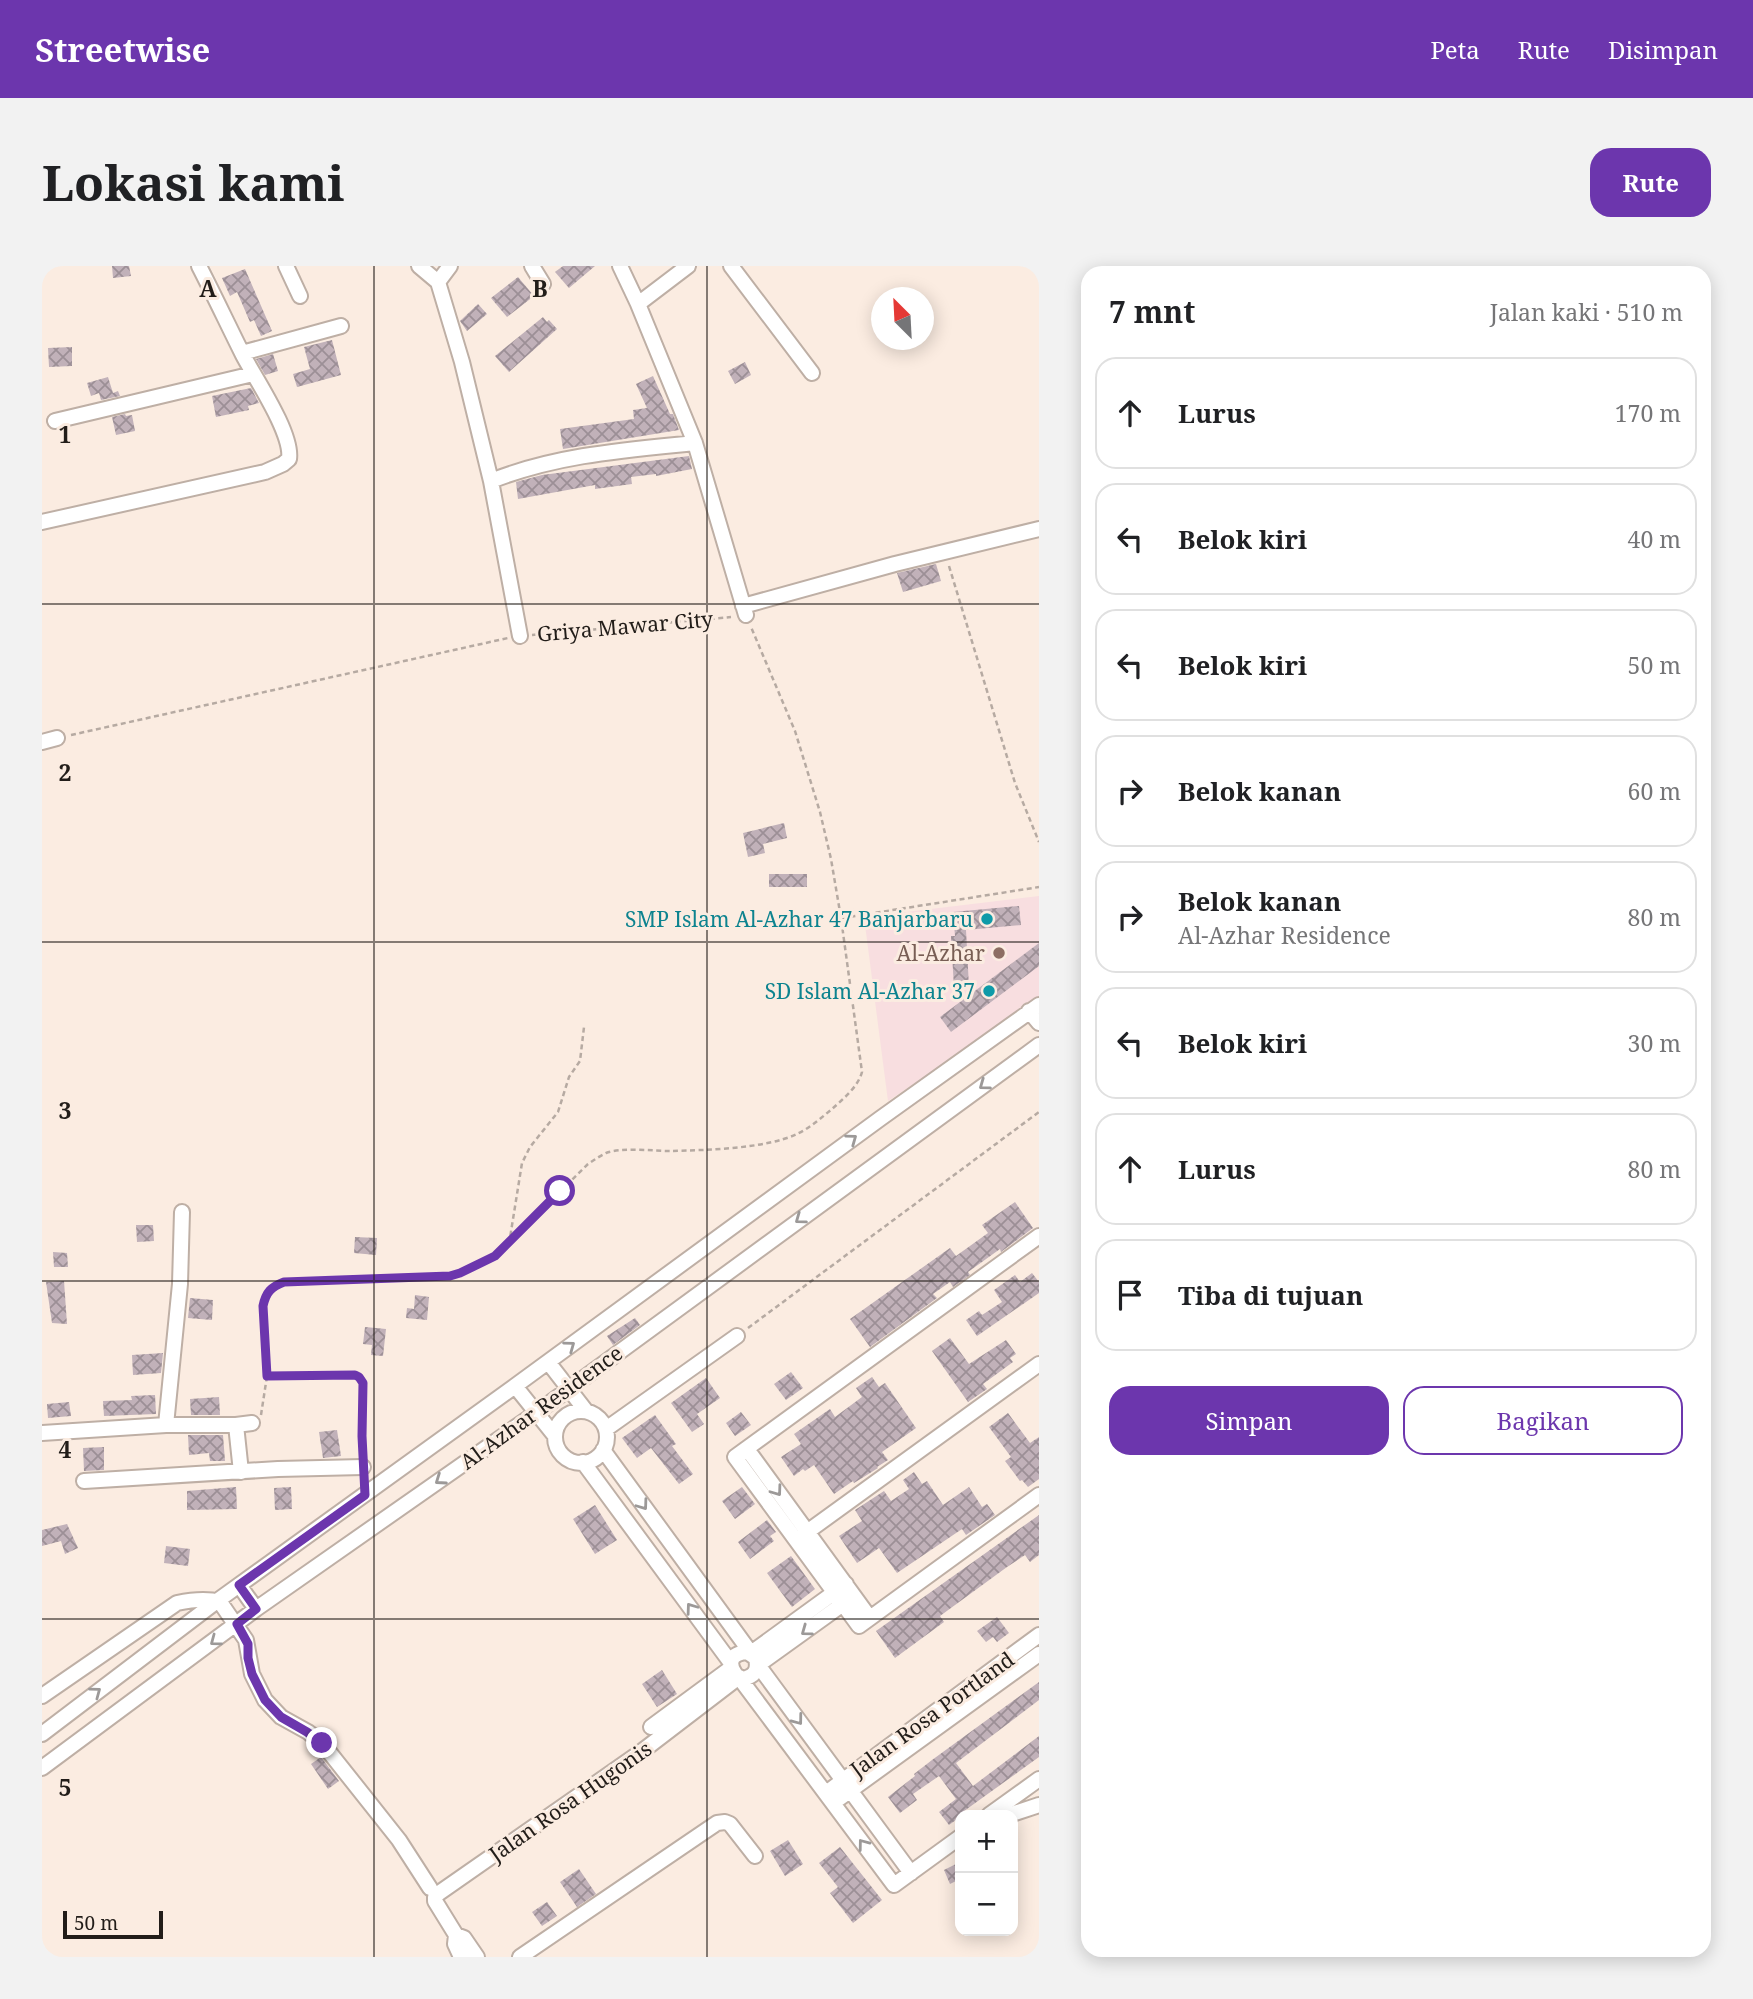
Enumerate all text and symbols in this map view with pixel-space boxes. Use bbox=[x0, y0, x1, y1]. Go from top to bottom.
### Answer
text: Streetwise bbox=[35, 27, 210, 72]
text: Peta bbox=[1430, 33, 1480, 66]
text: Rute bbox=[1518, 33, 1570, 66]
text: Disimpan bbox=[1608, 33, 1718, 66]
button: Rute bbox=[1590, 148, 1711, 217]
text: Lokasi kami bbox=[42, 149, 344, 215]
text: A bbox=[199, 272, 217, 304]
text: B bbox=[532, 272, 548, 304]
north arrow bbox=[871, 287, 934, 350]
text: 7 mnt bbox=[1109, 291, 1196, 332]
text: Jalan kaki · 510 m bbox=[1490, 296, 1683, 328]
icon: ahead bbox=[1111, 394, 1149, 432]
text: Lurus bbox=[1178, 395, 1256, 431]
text: 170 m bbox=[1615, 397, 1681, 429]
text: 1 bbox=[59, 418, 72, 450]
icon: left bbox=[1111, 520, 1149, 558]
text: Belok kiri bbox=[1178, 521, 1307, 557]
text: 40 m bbox=[1628, 523, 1681, 555]
street label: Griya Mawar City bbox=[536, 604, 714, 648]
icon: left bbox=[1111, 646, 1149, 684]
text: Belok kiri bbox=[1178, 647, 1307, 683]
text: 50 m bbox=[1628, 649, 1681, 681]
text: 2 bbox=[59, 756, 72, 788]
icon: right bbox=[1111, 772, 1149, 810]
text: Belok kanan bbox=[1178, 773, 1341, 809]
text: 60 m bbox=[1628, 775, 1681, 807]
text: Belok kanan bbox=[1178, 883, 1341, 919]
icon: right bbox=[1111, 898, 1149, 936]
text: 80 m bbox=[1628, 901, 1681, 933]
place label: SMP Islam Al-Azhar 47 Banjarbaru bbox=[625, 905, 973, 933]
marker: SMP Islam Al-Azhar 47 Banjarbaru bbox=[979, 911, 995, 927]
text: Al-Azhar Residence bbox=[1178, 919, 1391, 951]
place label: Al-Azhar bbox=[897, 939, 985, 967]
marker: Al-Azhar bbox=[991, 945, 1007, 961]
place label: SD Islam Al-Azhar 37 bbox=[765, 977, 975, 1005]
marker: SD Islam Al-Azhar 37 bbox=[981, 983, 997, 999]
icon: left bbox=[1111, 1024, 1149, 1062]
text: Belok kiri bbox=[1178, 1025, 1307, 1061]
text: 30 m bbox=[1628, 1027, 1681, 1059]
one-way arrow bbox=[979, 1077, 992, 1089]
text: 3 bbox=[59, 1094, 72, 1126]
one-way arrow bbox=[845, 1135, 857, 1147]
icon: ahead bbox=[1111, 1150, 1149, 1188]
text: Lurus bbox=[1178, 1151, 1256, 1187]
text: 80 m bbox=[1628, 1153, 1681, 1185]
route start bbox=[544, 1175, 575, 1206]
one-way arrow bbox=[795, 1211, 808, 1223]
icon: arrive bbox=[1111, 1276, 1149, 1314]
text: Tiba di tujuan bbox=[1178, 1277, 1363, 1313]
street label: Al-Azhar Residence bbox=[454, 1339, 628, 1475]
one-way arrow bbox=[562, 1342, 575, 1354]
button: Simpan bbox=[1109, 1386, 1389, 1455]
button: Bagikan bbox=[1403, 1386, 1683, 1455]
text: 4 bbox=[59, 1433, 72, 1465]
one-way arrow bbox=[435, 1472, 448, 1484]
one-way arrow bbox=[769, 1483, 781, 1495]
one-way arrow bbox=[635, 1497, 647, 1510]
one-way arrow bbox=[687, 1604, 699, 1616]
one-way arrow bbox=[801, 1622, 814, 1635]
one-way arrow bbox=[210, 1632, 223, 1645]
street label: Jalan Rosa Portland bbox=[844, 1645, 1020, 1784]
one-way arrow bbox=[89, 1688, 101, 1701]
one-way arrow bbox=[790, 1712, 803, 1725]
route end bbox=[306, 1727, 337, 1758]
street label: Jalan Rosa Hugonis bbox=[482, 1734, 657, 1868]
text: 5 bbox=[59, 1771, 72, 1803]
map controls bbox=[955, 1810, 1018, 1936]
button: + bbox=[955, 1810, 1018, 1873]
one-way arrow bbox=[859, 1840, 872, 1852]
button: − bbox=[955, 1873, 1018, 1936]
scale bar bbox=[63, 1908, 163, 1940]
text: 50 m bbox=[74, 1910, 118, 1936]

